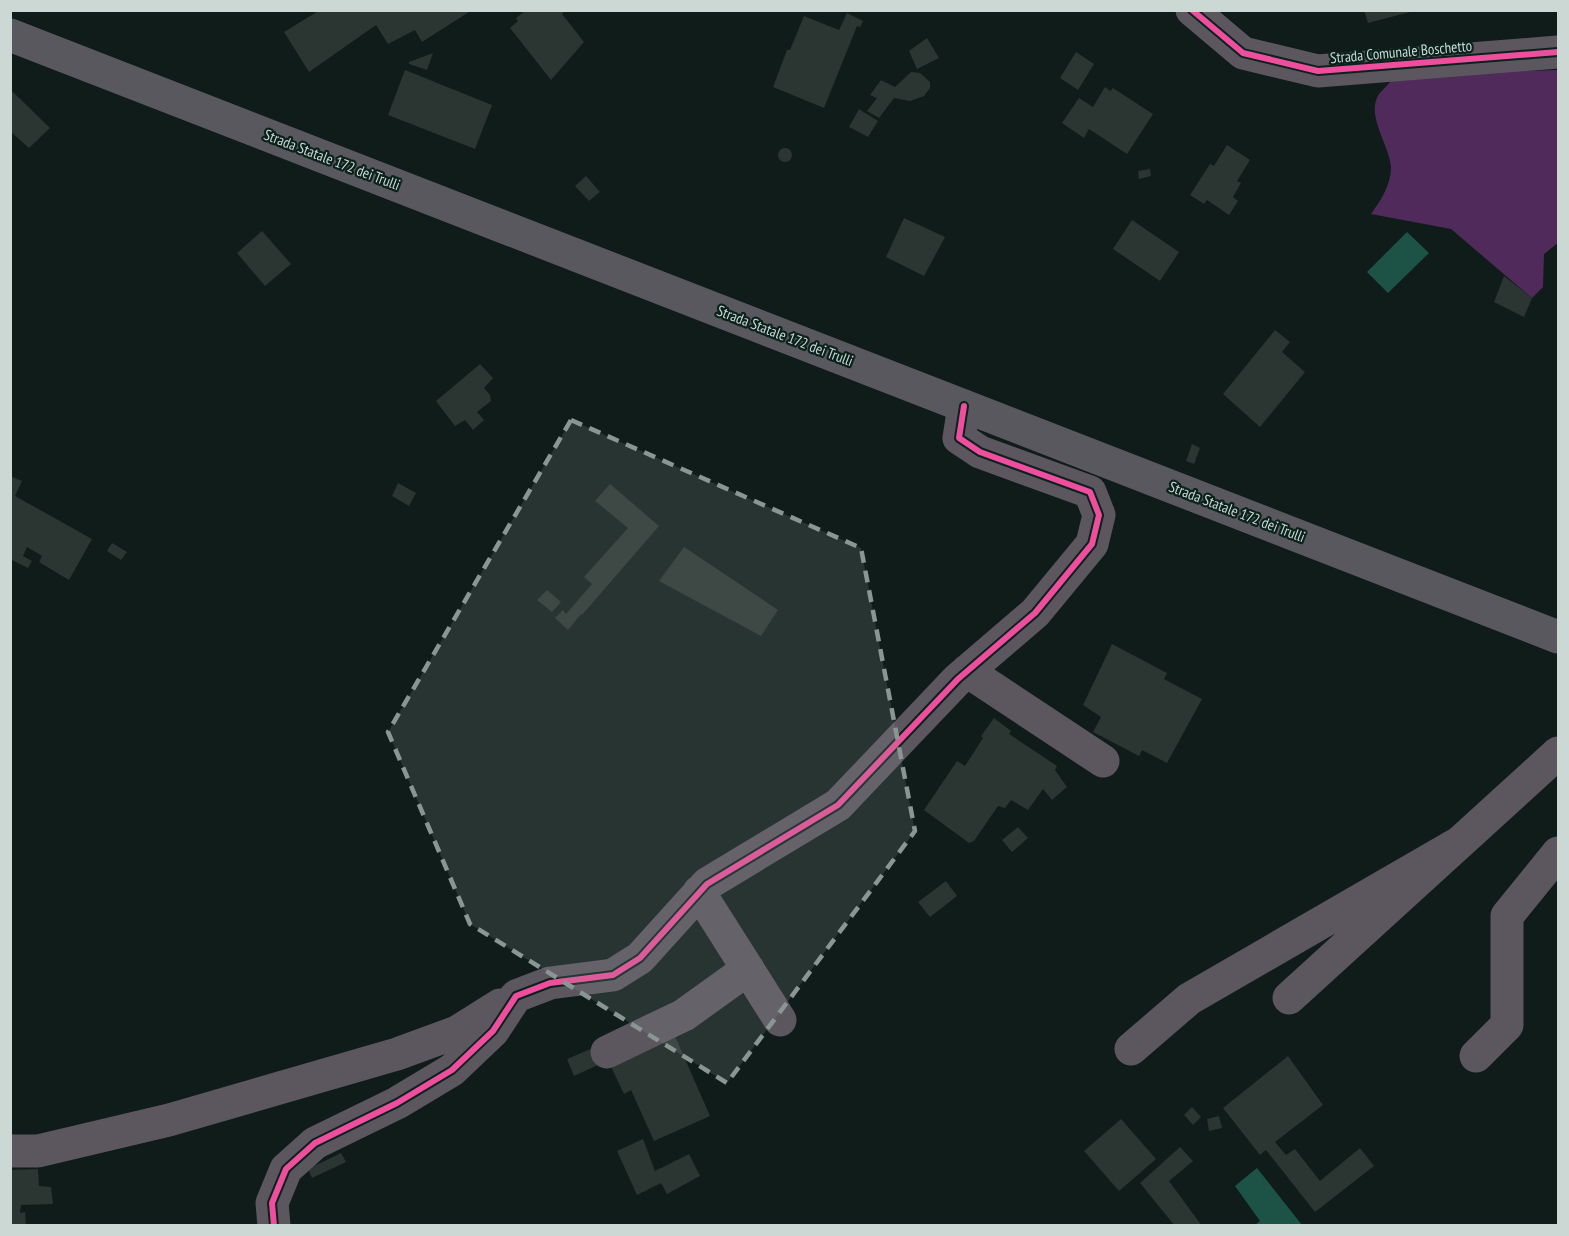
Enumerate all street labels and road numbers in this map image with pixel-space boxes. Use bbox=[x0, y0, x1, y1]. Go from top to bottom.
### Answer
street label: Strada Comunale Boschetto bbox=[1329, 36, 1473, 67]
street label: Strada Statale 172 dei Trulli bbox=[261, 125, 403, 194]
street label: Strada Statale 172 dei Trulli bbox=[714, 301, 856, 370]
street label: Strada Statale 172 dei Trulli bbox=[1166, 477, 1308, 546]

